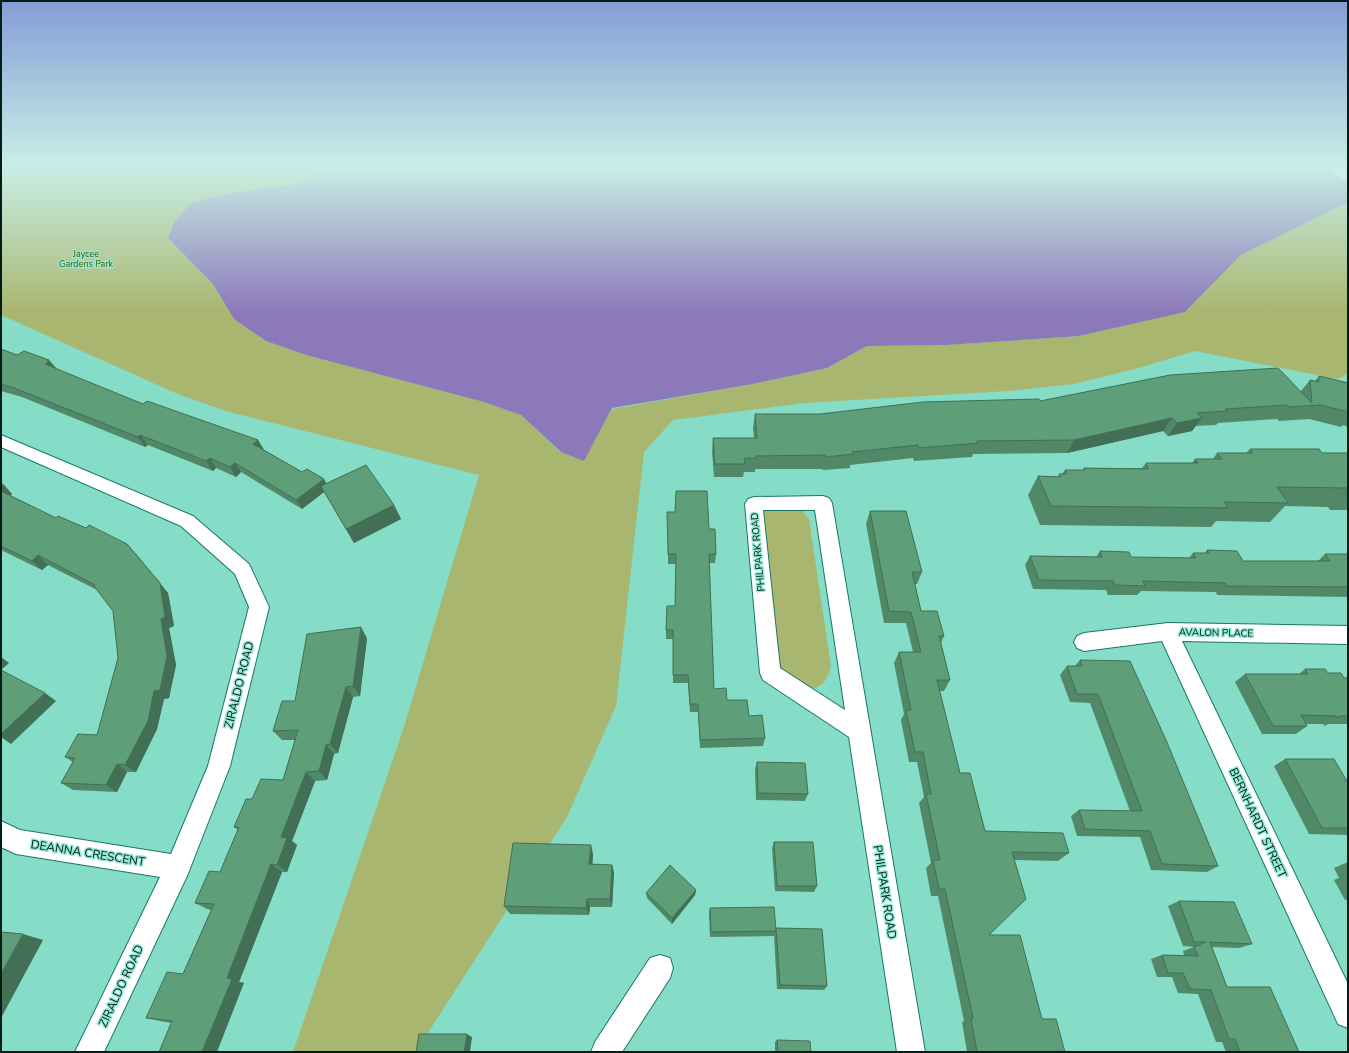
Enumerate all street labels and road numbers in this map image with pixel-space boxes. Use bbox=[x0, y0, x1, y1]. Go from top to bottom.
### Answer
street label: PHILPARK ROAD bbox=[748, 512, 768, 592]
street label: AVALON PLACE bbox=[1179, 625, 1253, 641]
street label: ZIRALDO ROAD bbox=[220, 640, 258, 730]
street label: BERNHARDT STREET bbox=[1225, 765, 1291, 882]
street label: DEANNA CRESCENT bbox=[30, 836, 147, 870]
street label: PHILPARK ROAD bbox=[870, 844, 900, 940]
street label: ZIRALDO ROAD bbox=[95, 942, 147, 1030]

